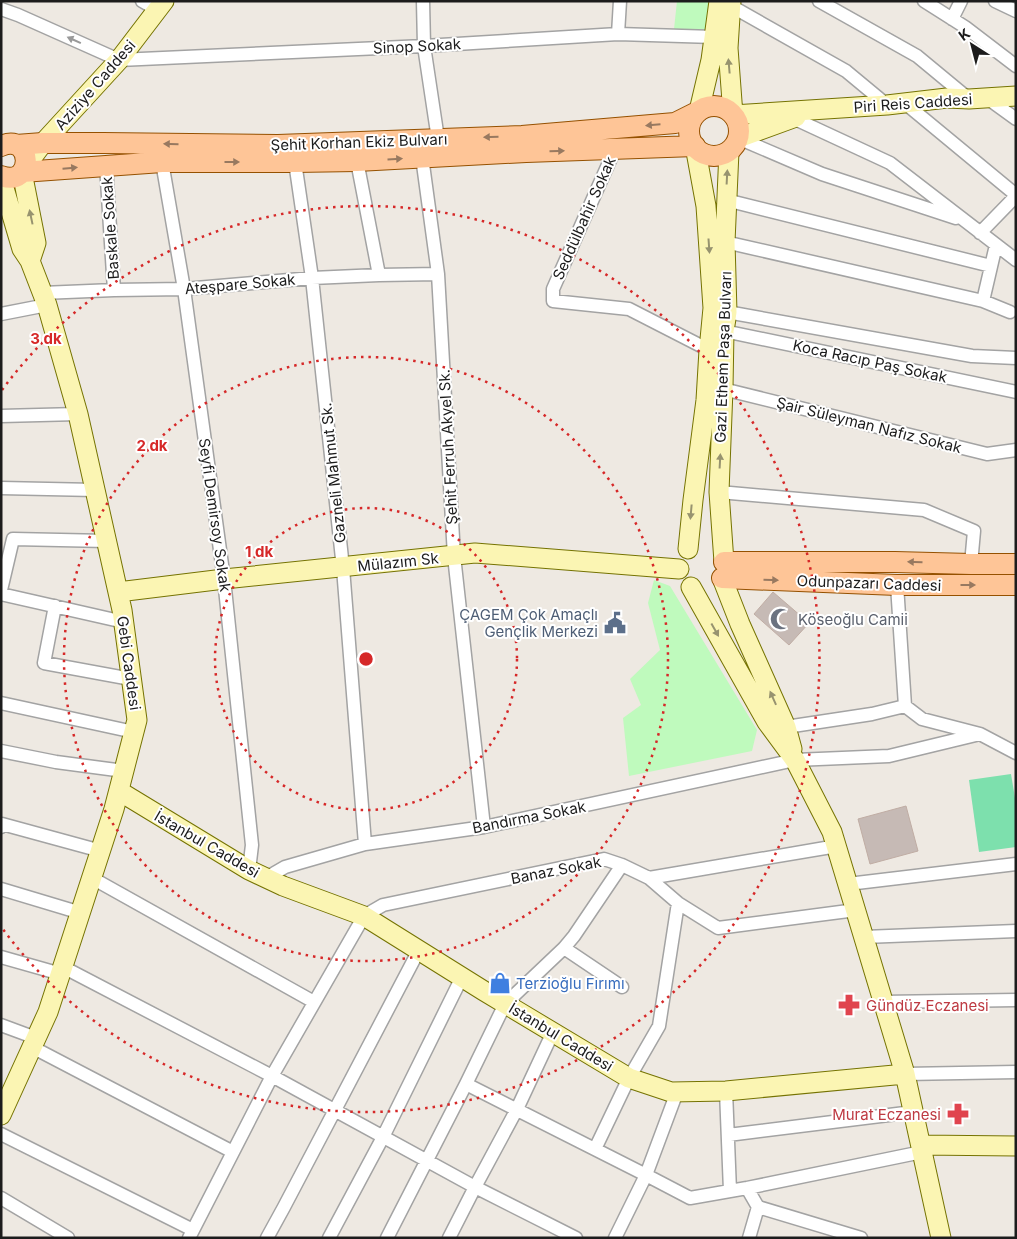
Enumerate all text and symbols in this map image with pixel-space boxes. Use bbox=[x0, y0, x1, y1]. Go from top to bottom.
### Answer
north arrow bbox=[947, 20, 997, 70]
text: K bbox=[955, 24, 973, 44]
street label: Sinop Sokak bbox=[373, 34, 462, 58]
street label: Aziziye Caddesi bbox=[51, 36, 139, 134]
one-way arrow bbox=[67, 36, 81, 44]
one-way arrow bbox=[725, 58, 733, 74]
street label: Piri Reis Caddesi bbox=[853, 89, 973, 117]
one-way arrow bbox=[645, 121, 661, 129]
street label: Şehit Korhan Ekiz Bulvarı bbox=[270, 129, 448, 155]
one-way arrow bbox=[483, 134, 499, 142]
one-way arrow bbox=[163, 140, 179, 148]
one-way arrow bbox=[549, 147, 565, 155]
street label: Seddülbahir Sokak bbox=[548, 153, 620, 283]
one-way arrow bbox=[387, 154, 403, 162]
one-way arrow bbox=[225, 158, 241, 166]
one-way arrow bbox=[63, 164, 79, 172]
one-way arrow bbox=[724, 168, 732, 184]
street label: Baskale Sokak bbox=[97, 175, 123, 280]
one-way arrow bbox=[27, 209, 35, 225]
one-way arrow bbox=[705, 239, 713, 255]
street label: Ateşpare Sokak bbox=[184, 270, 297, 298]
street label: Gazi Ethem Paşa Bulvarı bbox=[711, 271, 735, 443]
text: 3 dk bbox=[30, 329, 62, 348]
street label: Koca Racıp Paş Sokak bbox=[791, 335, 950, 387]
street label: Şehit Ferruh Akyel Sk. bbox=[434, 369, 462, 525]
street label: Şair Süleyman Nafız Sokak bbox=[774, 393, 964, 457]
street label: Gazneli Mahmut Sk. bbox=[316, 402, 350, 544]
text: 2 dk bbox=[136, 436, 168, 455]
street label: Seyfi Demirsoy Sokak bbox=[195, 437, 235, 594]
one-way arrow bbox=[716, 453, 724, 469]
one-way arrow bbox=[687, 505, 695, 521]
text: 1 dk bbox=[245, 542, 273, 561]
street label: Mülazım Sk bbox=[356, 548, 440, 576]
one-way arrow bbox=[906, 558, 922, 566]
street label: Odunpazarı Caddesi bbox=[796, 571, 942, 595]
one-way arrow bbox=[763, 576, 779, 584]
one-way arrow bbox=[960, 581, 976, 589]
place label: ÇAGEM Çok Amaçlı Gençlik Merkezi bbox=[459, 605, 598, 641]
mosque icon: Köseoğlu Camii bbox=[768, 606, 794, 632]
public building icon: ÇAGEM Çok Amaçlı Gençlik Merkezi bbox=[602, 610, 628, 636]
place label: Köseoğlu Camii bbox=[798, 610, 908, 629]
street label: Gebi Caddesi bbox=[113, 615, 145, 711]
one-way arrow bbox=[711, 622, 719, 637]
centre of rings bbox=[357, 650, 375, 668]
one-way arrow bbox=[769, 691, 777, 705]
street label: Bandırma Sokak bbox=[471, 797, 588, 837]
street label: İstanbul Caddesi bbox=[151, 806, 263, 882]
street label: Banaz Sokak bbox=[509, 852, 603, 888]
shop icon: Terzioğlu Fırımı bbox=[487, 970, 513, 996]
place label: Terzioğlu Fırımı bbox=[516, 974, 625, 993]
pharmacy icon: Gündüz Eczanesi bbox=[836, 992, 862, 1018]
place label: Gündüz Eczanesi bbox=[866, 996, 989, 1015]
street label: İstanbul Caddesi bbox=[505, 998, 617, 1076]
pharmacy icon: Murat Eczanesi bbox=[945, 1101, 971, 1127]
place label: Murat Eczanesi bbox=[832, 1105, 941, 1124]

